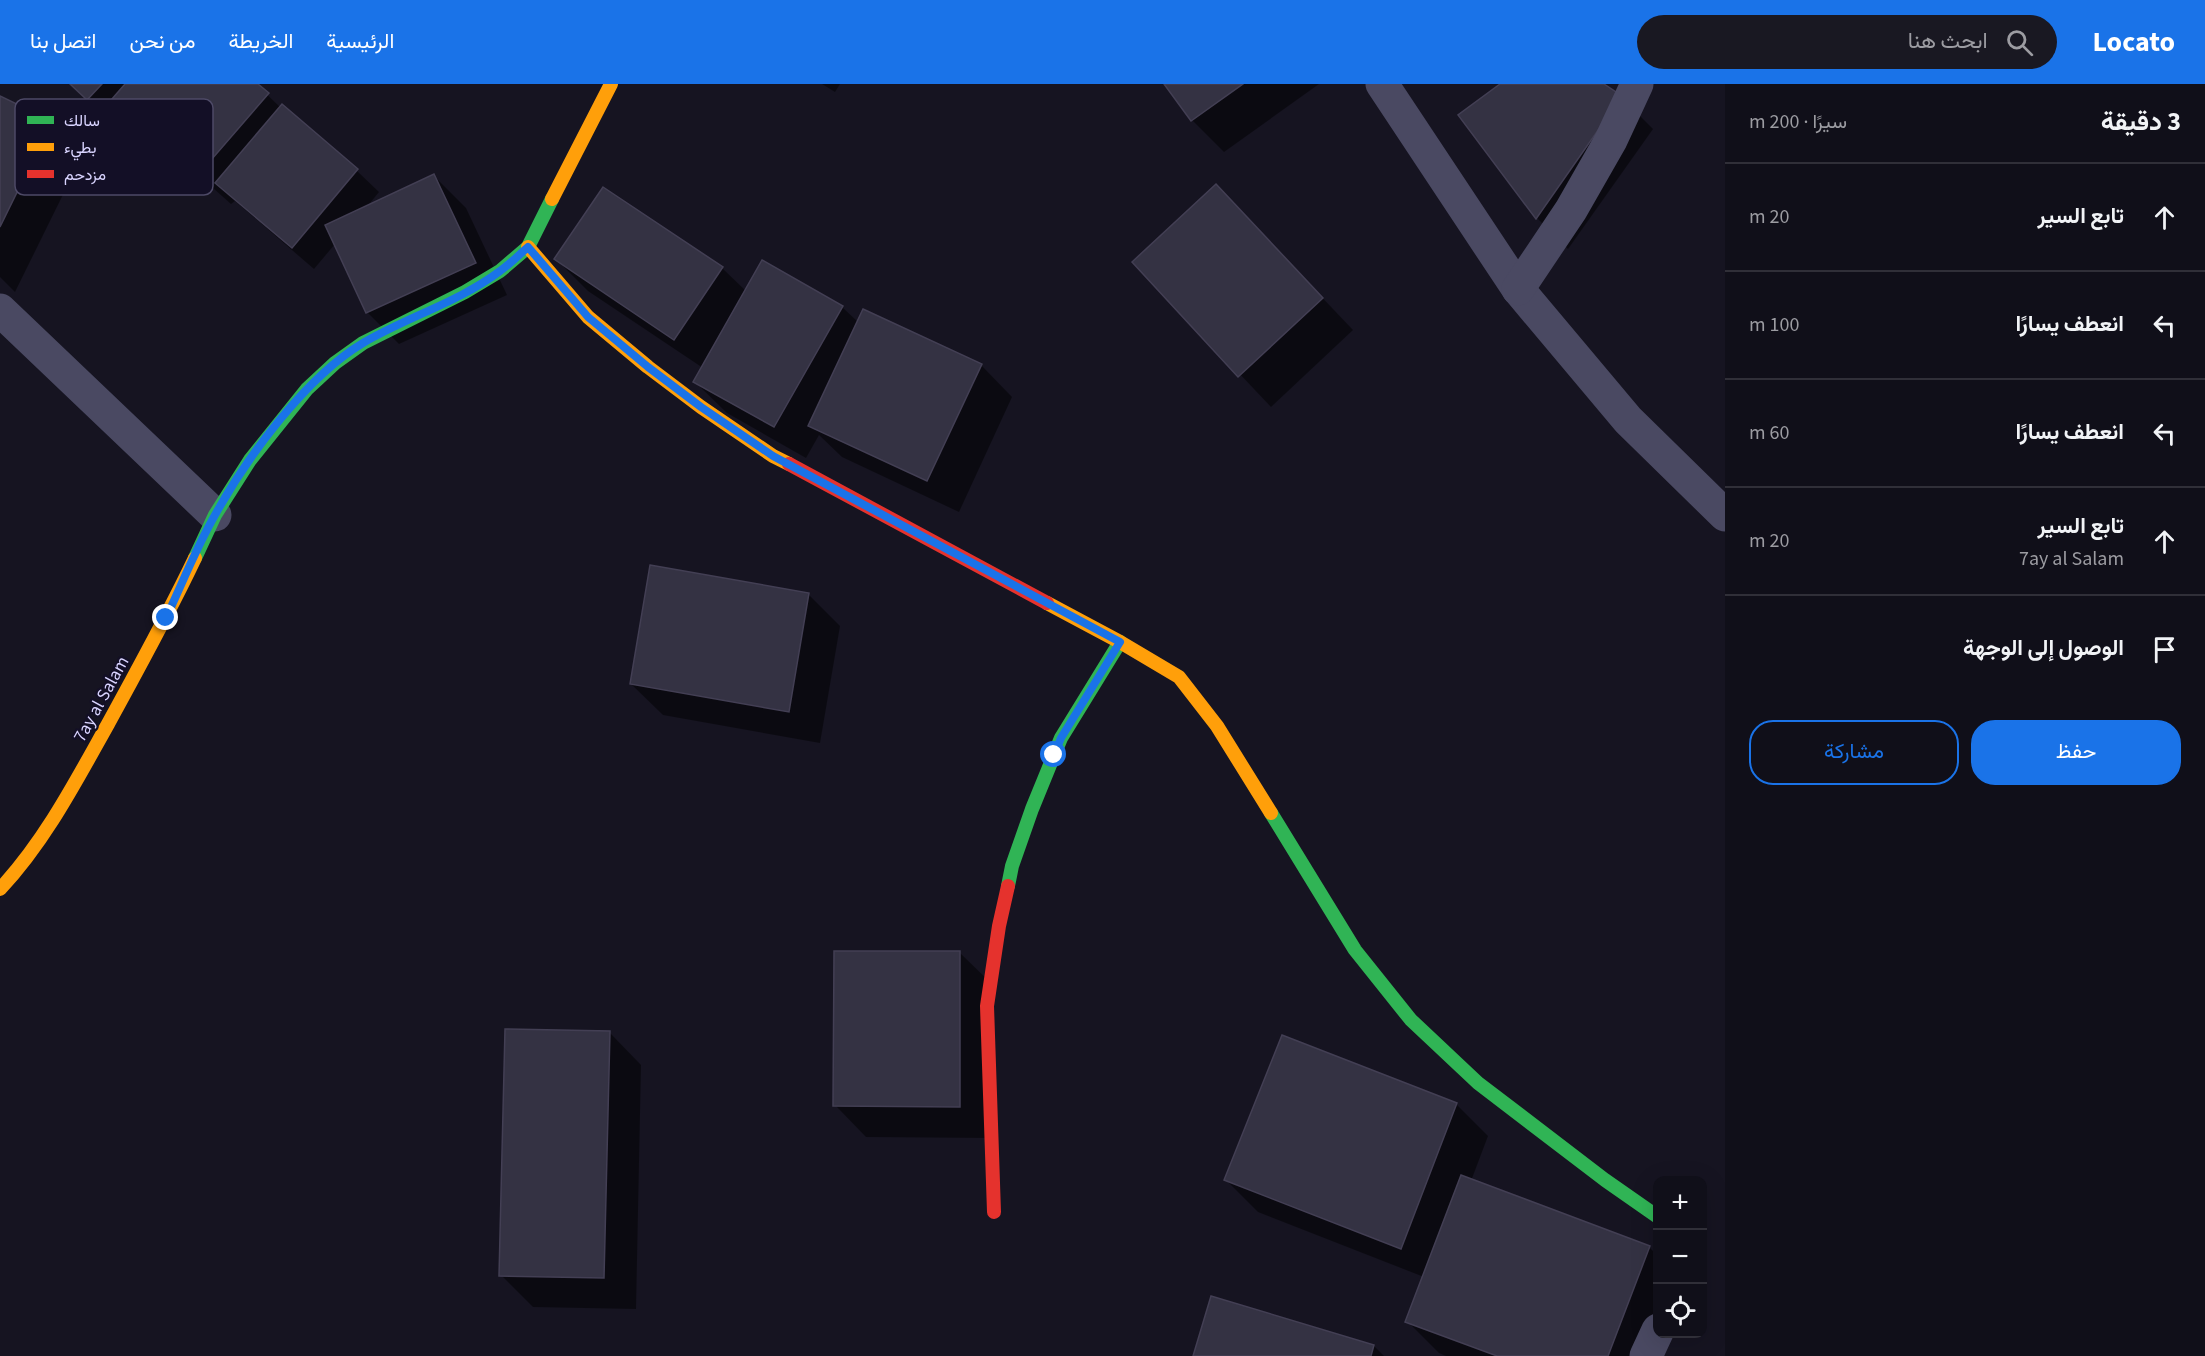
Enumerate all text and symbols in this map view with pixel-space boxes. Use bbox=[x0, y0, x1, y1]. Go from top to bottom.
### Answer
search box bbox=[1637, 15, 2057, 69]
text: Locato bbox=[2093, 22, 2175, 62]
text: ابحث هنا bbox=[1908, 25, 1988, 57]
text: اتصل بنا bbox=[30, 26, 96, 56]
text: من نحن bbox=[129, 26, 195, 56]
text: الخريطة bbox=[228, 26, 293, 56]
text: الرئيسية bbox=[326, 26, 394, 56]
icon: search bbox=[2003, 26, 2036, 59]
legend bbox=[15, 99, 213, 195]
text: 3 دقيقة bbox=[2101, 103, 2181, 140]
text: سيرًا · 200 m bbox=[1749, 108, 1847, 136]
text: سالك bbox=[64, 110, 100, 132]
text: بطيء bbox=[64, 137, 96, 161]
text: مزدحم bbox=[64, 164, 106, 186]
text: تابع السير bbox=[2038, 200, 2124, 232]
icon: ahead bbox=[2148, 201, 2181, 234]
text: 20 m bbox=[1749, 203, 1789, 231]
text: انعطف يسارًا bbox=[2015, 308, 2124, 340]
icon: left bbox=[2148, 309, 2181, 342]
text: 100 m bbox=[1749, 311, 1799, 339]
text: انعطف يسارًا bbox=[2015, 416, 2124, 448]
icon: left bbox=[2148, 417, 2181, 450]
text: 60 m bbox=[1749, 419, 1789, 447]
text: تابع السير bbox=[2038, 510, 2124, 542]
icon: ahead bbox=[2148, 525, 2181, 558]
text: 20 m bbox=[1749, 527, 1789, 555]
text: 7ay al Salam bbox=[2019, 545, 2124, 573]
route end bbox=[152, 604, 178, 630]
text: الوصول إلى الوجهة bbox=[1963, 632, 2124, 664]
icon: arrive bbox=[2148, 633, 2181, 666]
street label: 7ay al Salam bbox=[68, 652, 135, 747]
button: مشاركة bbox=[1749, 720, 1959, 785]
button: حفظ bbox=[1971, 720, 2181, 785]
route start bbox=[1040, 741, 1066, 767]
map controls bbox=[1653, 1176, 1707, 1338]
button: + bbox=[1653, 1176, 1707, 1230]
button: − bbox=[1653, 1230, 1707, 1284]
button: locate bbox=[1653, 1284, 1707, 1338]

